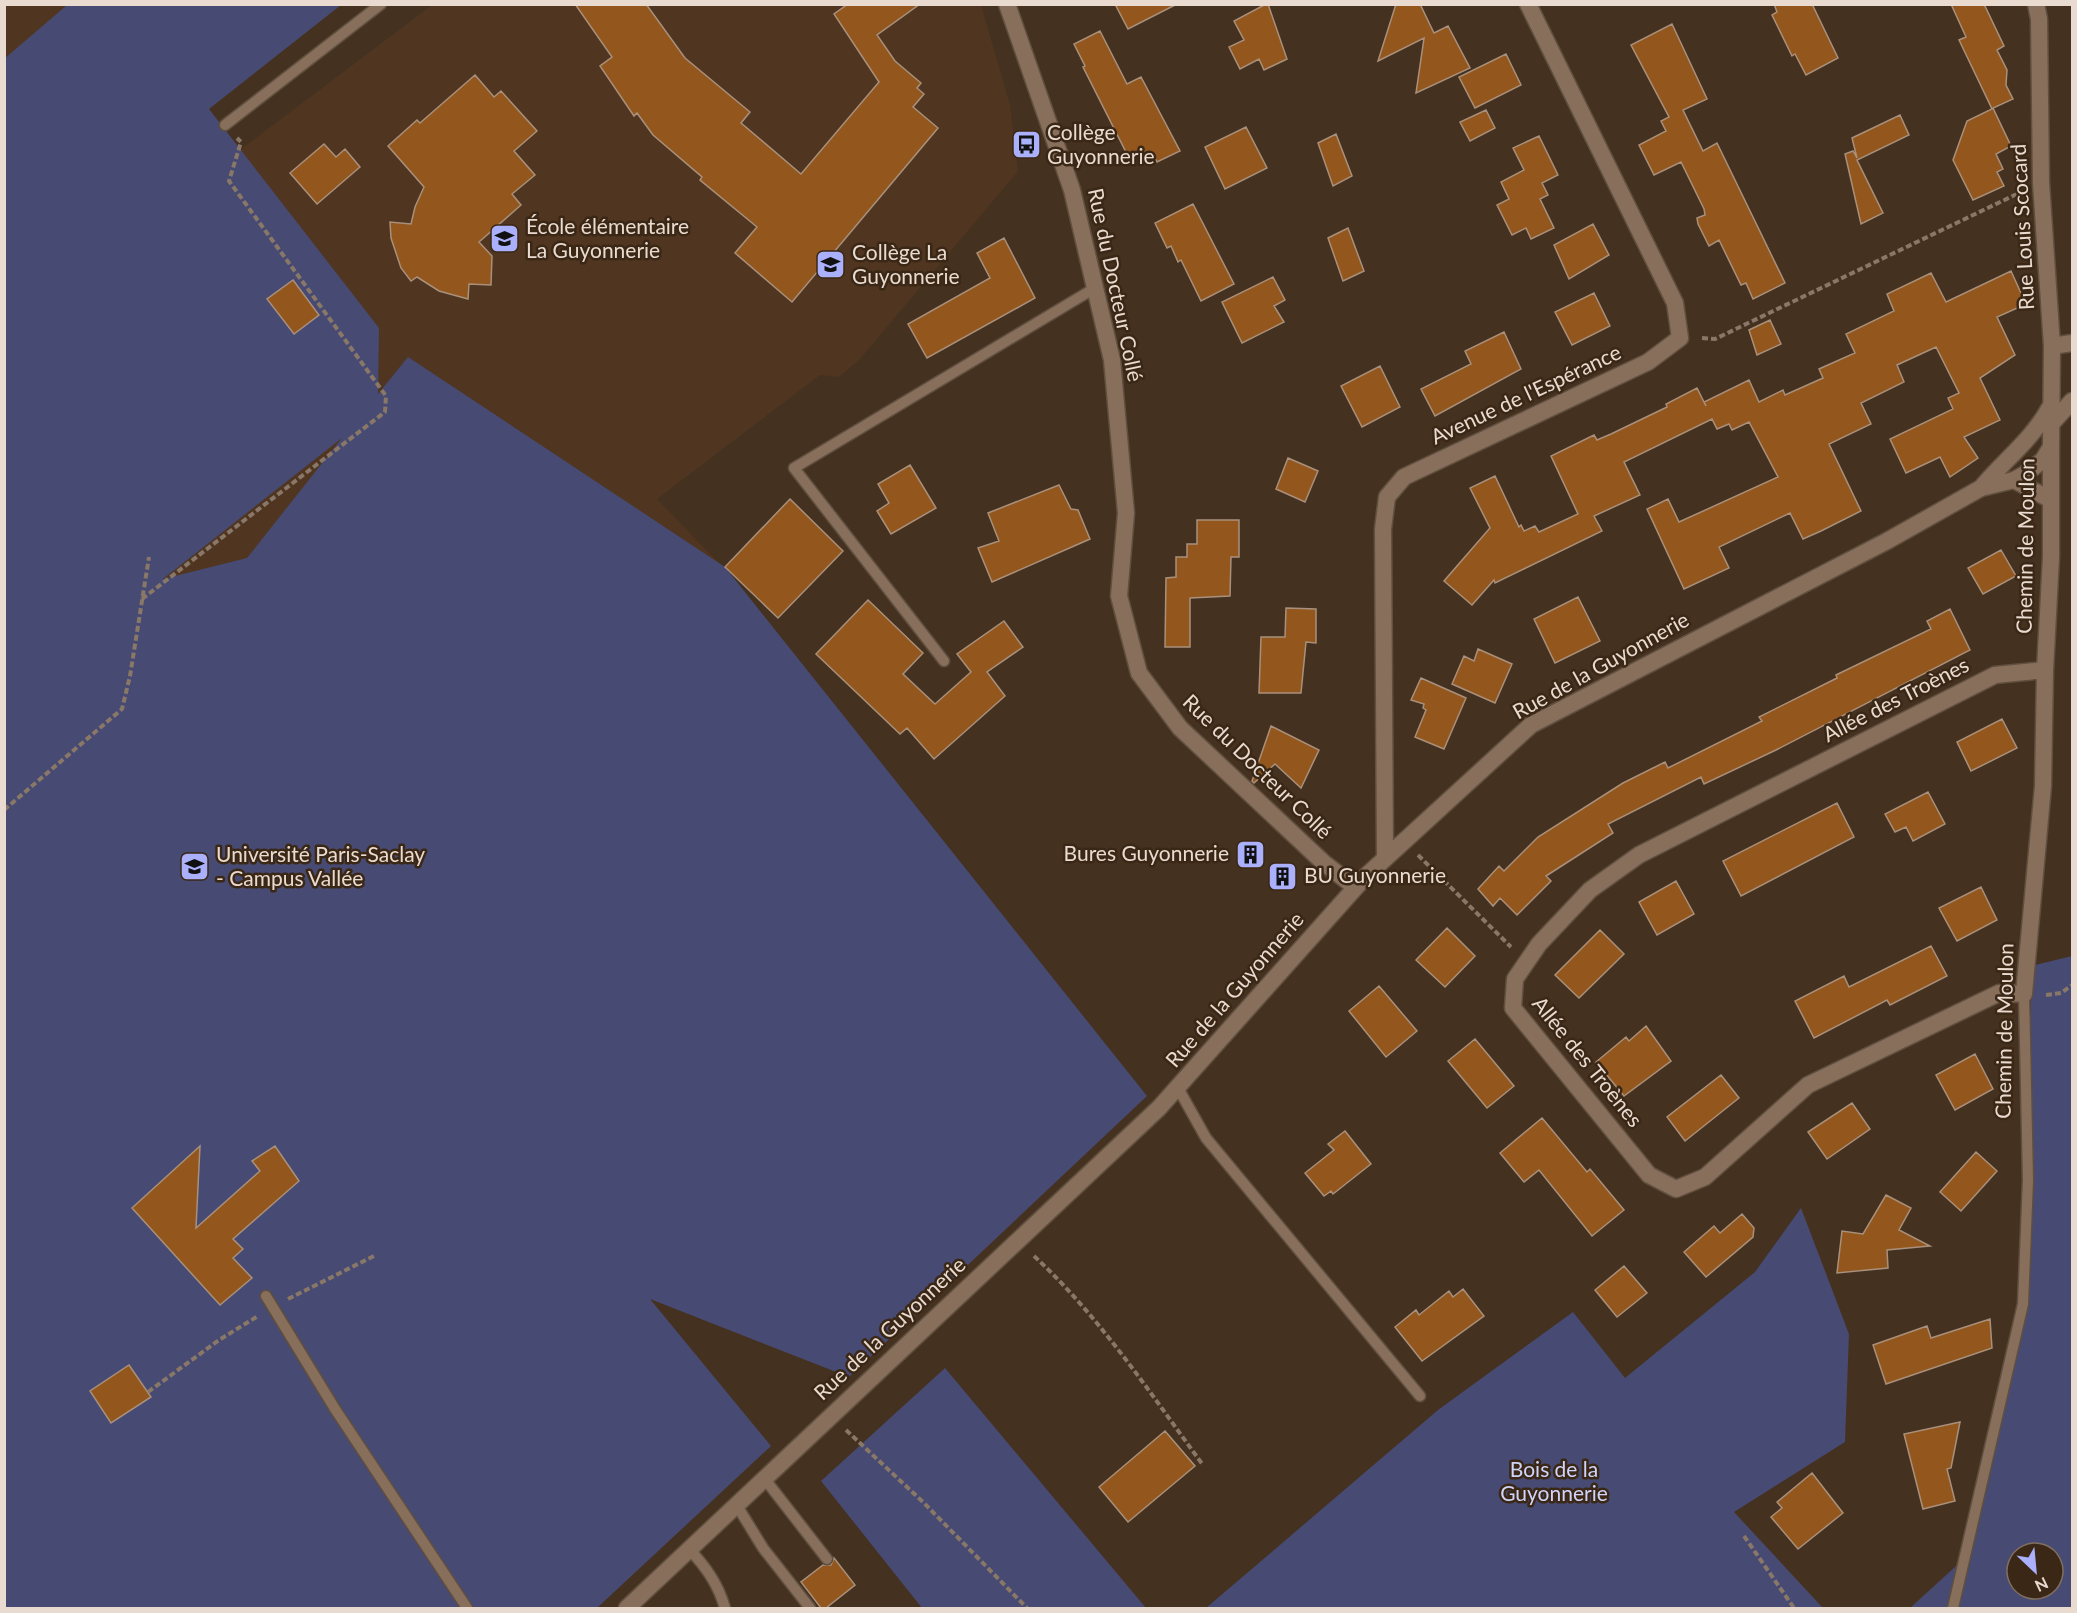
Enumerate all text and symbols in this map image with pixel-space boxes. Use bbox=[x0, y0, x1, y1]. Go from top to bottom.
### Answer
place label: Collège Guyonnerie bbox=[1047, 119, 1155, 168]
bus stop icon: Collège Guyonnerie bbox=[1010, 129, 1042, 161]
street label: Rue Louis Scocard bbox=[2005, 143, 2038, 311]
street label: Rue du Docteur Collé bbox=[1084, 186, 1149, 384]
place label: École élémentaire La Guyonnerie bbox=[526, 213, 689, 262]
school or university icon: École élémentaire La Guyonnerie bbox=[489, 223, 521, 255]
place label: Collège La Guyonnerie bbox=[852, 239, 960, 288]
school or university icon: Collège La Guyonnerie bbox=[815, 249, 847, 281]
street label: Avenue de l'Espérance bbox=[1426, 339, 1624, 449]
street label: Chemin de Moulon bbox=[2010, 458, 2039, 634]
street label: Rue de la Guyonnerie bbox=[1508, 606, 1693, 723]
street label: Allée des Troènes bbox=[1818, 651, 1973, 746]
street label: Rue du Docteur Collé bbox=[1178, 688, 1338, 843]
building icon: Bures Guyonnerie bbox=[1234, 838, 1266, 870]
place label: Bures Guyonnerie bbox=[1064, 840, 1229, 865]
place label: Université Paris-Saclay - Campus Vallée bbox=[216, 841, 425, 890]
school or university icon: Université Paris-Saclay - Campus Vallée bbox=[179, 851, 211, 883]
building icon: BU Guyonnerie bbox=[1267, 860, 1299, 892]
place label: BU Guyonnerie bbox=[1304, 862, 1446, 887]
street label: Rue de la Guyonnerie bbox=[1160, 906, 1308, 1072]
street label: Chemin de Moulon bbox=[1989, 943, 2018, 1119]
street label: Allée des Troènes bbox=[1528, 991, 1648, 1131]
street label: Rue de la Guyonnerie bbox=[808, 1251, 970, 1404]
park label: Bois de la Guyonnerie bbox=[1500, 1456, 1608, 1505]
north arrow bbox=[2005, 1541, 2065, 1601]
text: N bbox=[2032, 1574, 2051, 1596]

